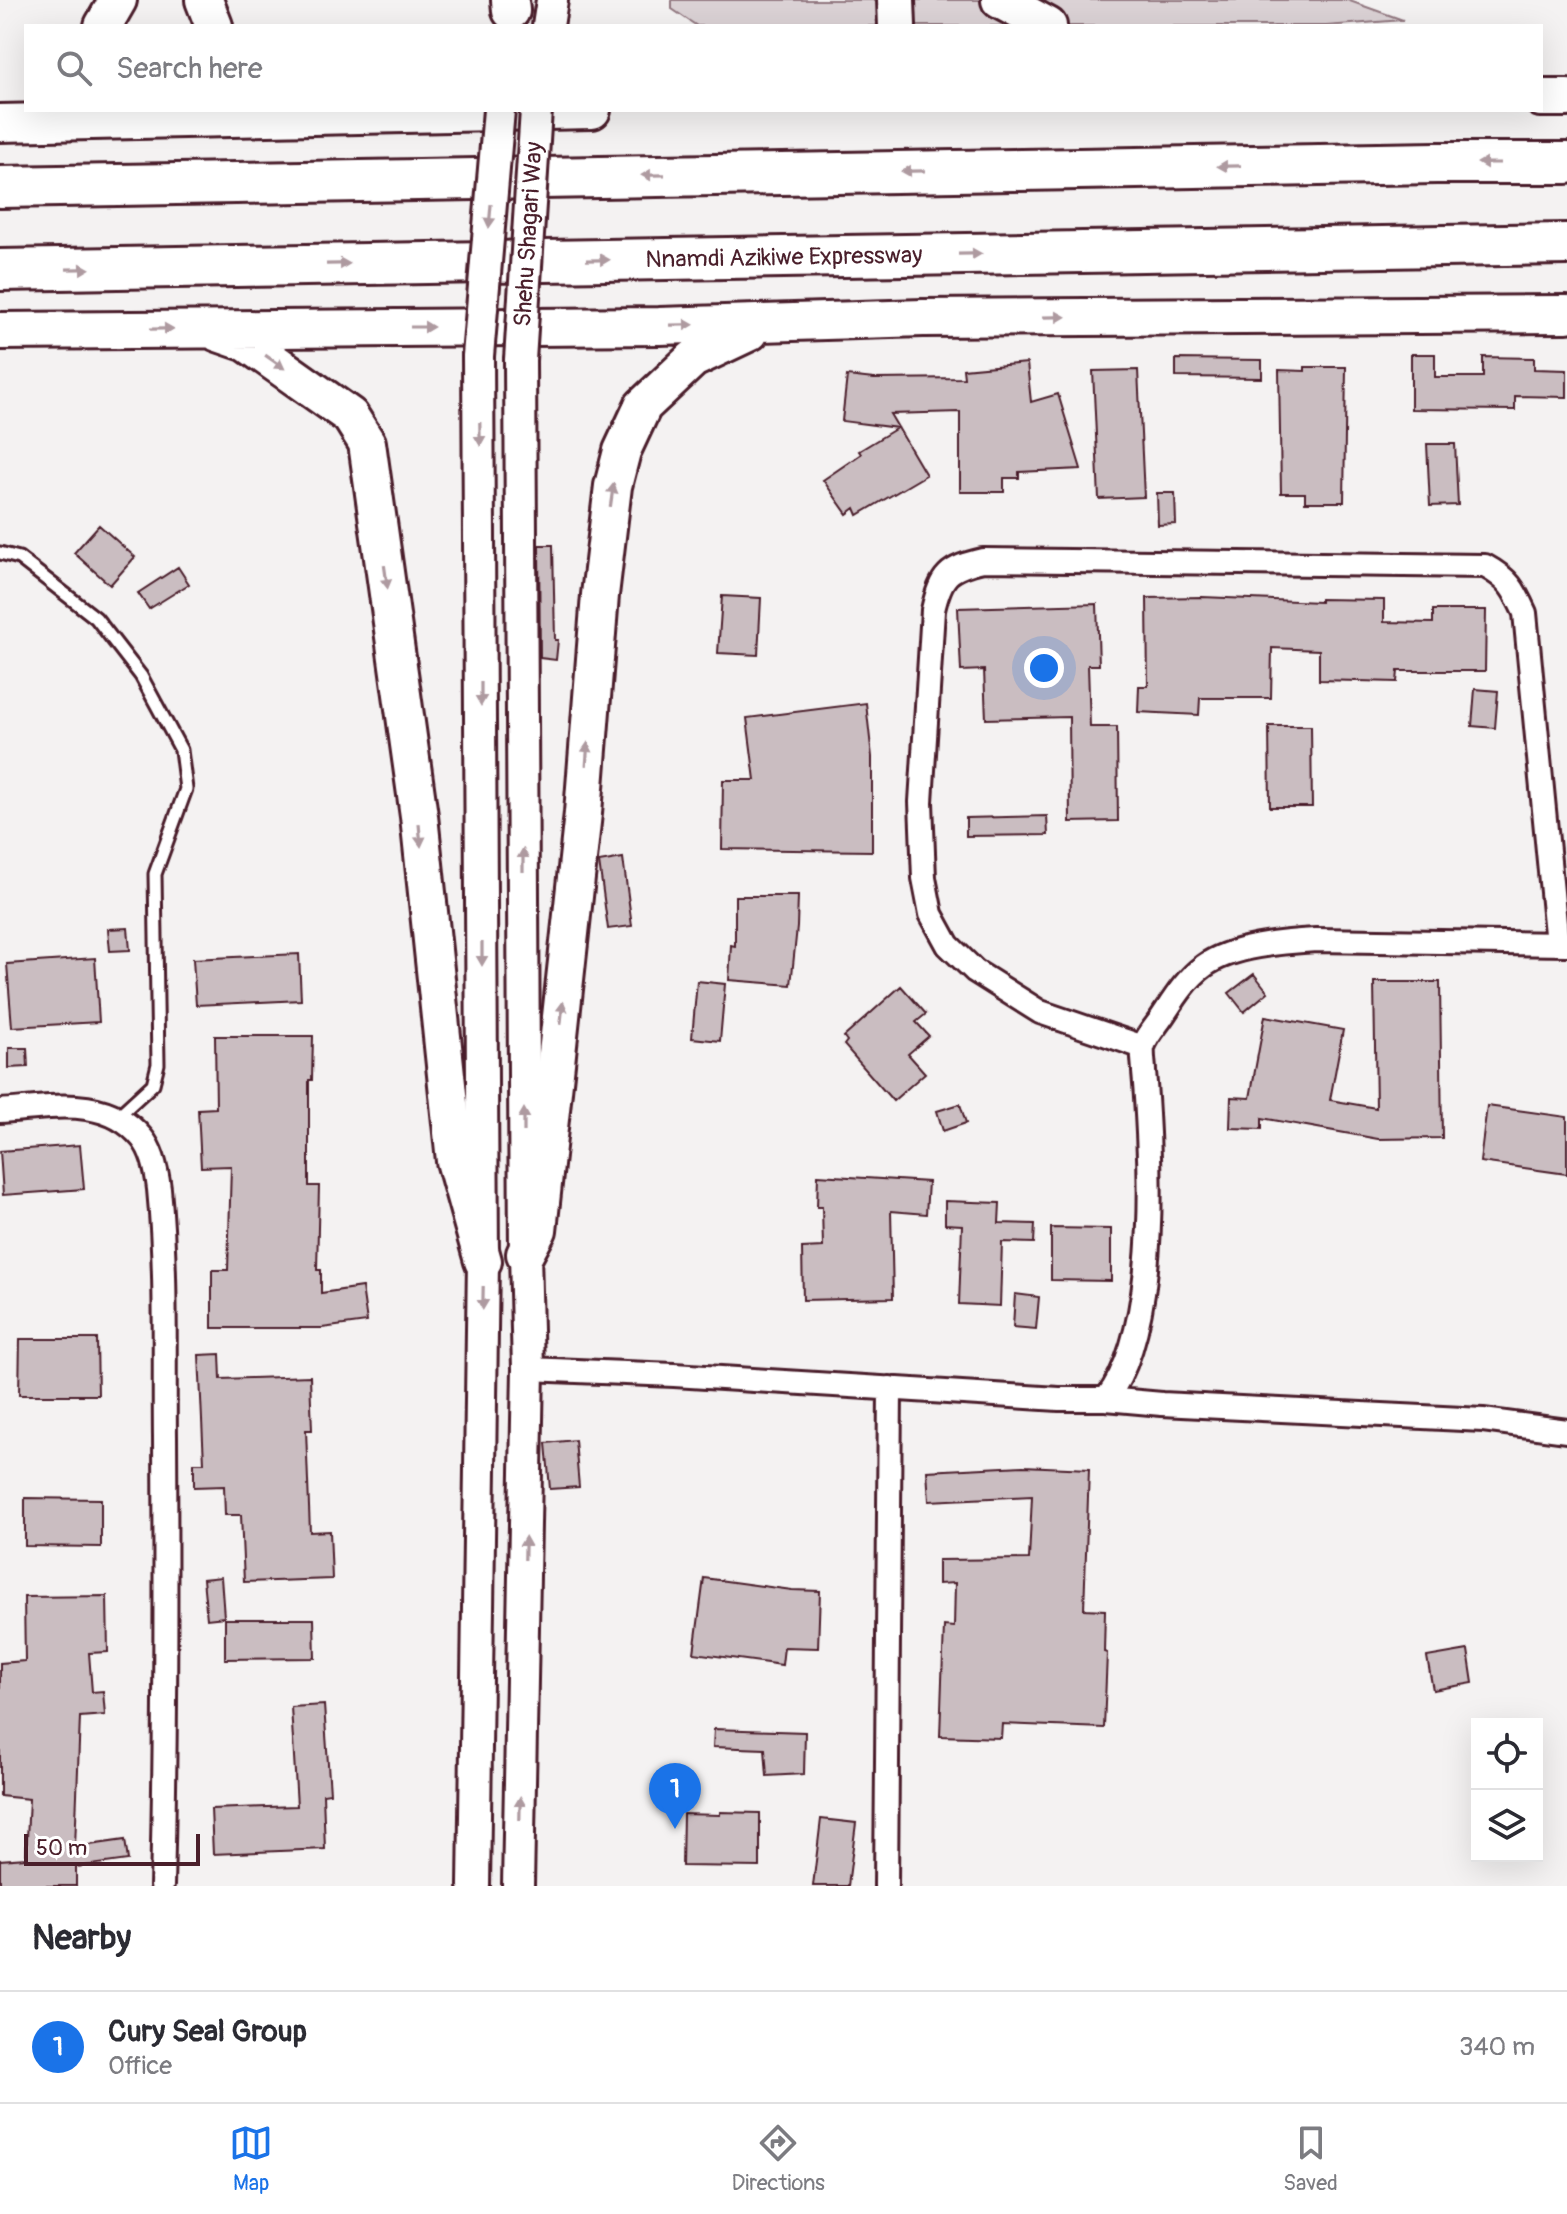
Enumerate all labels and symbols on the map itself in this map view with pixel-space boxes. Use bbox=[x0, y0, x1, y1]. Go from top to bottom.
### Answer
street label: Shehu Shagari Way bbox=[508, 141, 548, 328]
one-way arrow bbox=[1476, 157, 1501, 169]
one-way arrow bbox=[1216, 160, 1241, 173]
one-way arrow bbox=[900, 165, 925, 178]
one-way arrow bbox=[640, 169, 665, 182]
one-way arrow bbox=[483, 204, 496, 229]
street label: Nnamdi Azikiwe Expressway bbox=[645, 240, 923, 274]
one-way arrow bbox=[958, 248, 983, 260]
one-way arrow bbox=[586, 254, 611, 266]
one-way arrow bbox=[326, 258, 351, 271]
one-way arrow bbox=[66, 262, 91, 275]
one-way arrow bbox=[1042, 311, 1067, 323]
one-way arrow bbox=[670, 319, 695, 331]
one-way arrow bbox=[410, 321, 435, 333]
one-way arrow bbox=[150, 323, 175, 335]
one-way arrow bbox=[264, 354, 285, 369]
one-way arrow bbox=[473, 422, 486, 447]
one-way arrow bbox=[606, 482, 619, 507]
one-way arrow bbox=[380, 565, 393, 590]
your location bbox=[1024, 648, 1064, 688]
one-way arrow bbox=[475, 682, 488, 707]
one-way arrow bbox=[581, 741, 594, 766]
one-way arrow bbox=[414, 823, 427, 848]
one-way arrow bbox=[517, 847, 529, 872]
one-way arrow bbox=[476, 942, 488, 967]
one-way arrow bbox=[555, 1000, 568, 1025]
one-way arrow bbox=[518, 1107, 530, 1132]
one-way arrow bbox=[477, 1286, 489, 1311]
one-way arrow bbox=[518, 1535, 531, 1560]
pin: 1 bbox=[649, 1763, 701, 1829]
one-way arrow bbox=[513, 1795, 526, 1820]
scale bar bbox=[24, 1830, 200, 1866]

